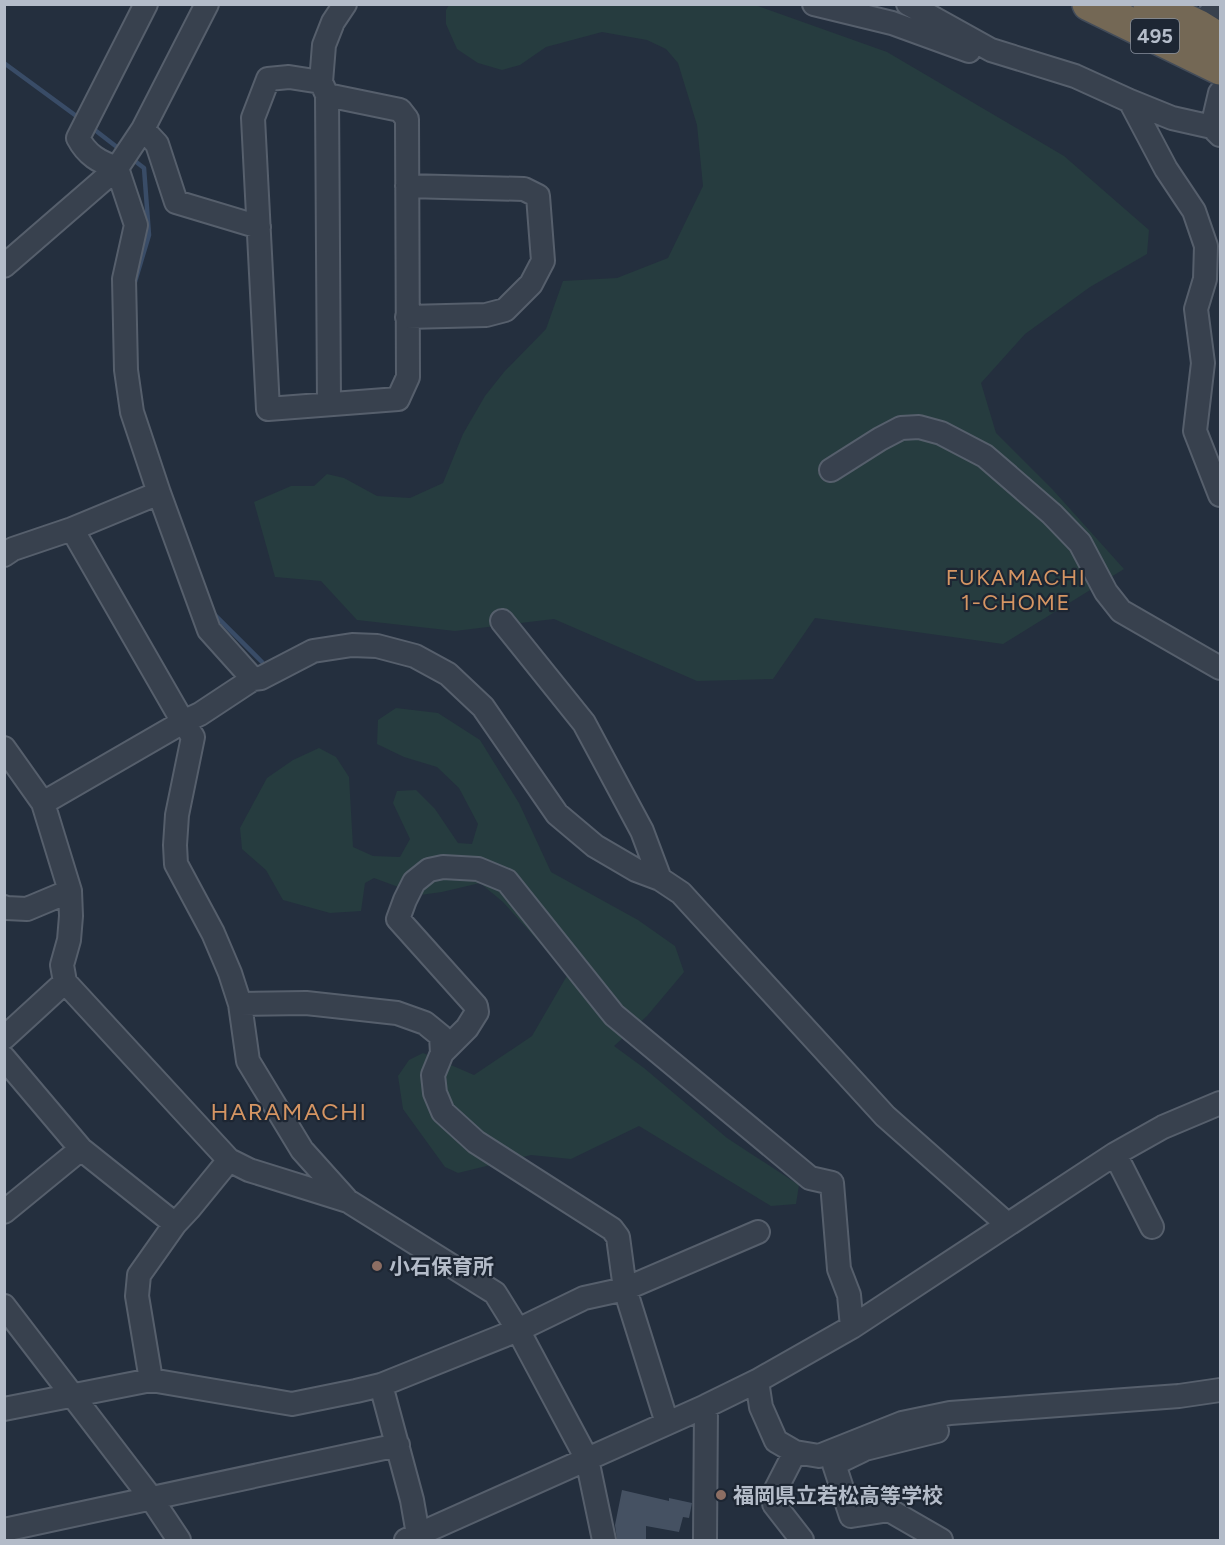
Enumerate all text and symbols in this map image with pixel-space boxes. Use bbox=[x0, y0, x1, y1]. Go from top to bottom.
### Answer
road number: 495 bbox=[1131, 19, 1179, 53]
district label: FUKAMACHI 1-CHOME bbox=[946, 564, 1086, 616]
district label: HARAMACHI bbox=[211, 1097, 367, 1126]
place label: 小石保育所 bbox=[389, 1254, 494, 1279]
marker: 小石保育所 bbox=[370, 1259, 384, 1273]
place label: 福岡県立若松高等学校 bbox=[733, 1483, 943, 1508]
marker: 福岡県立若松高等学校 bbox=[714, 1488, 728, 1502]

